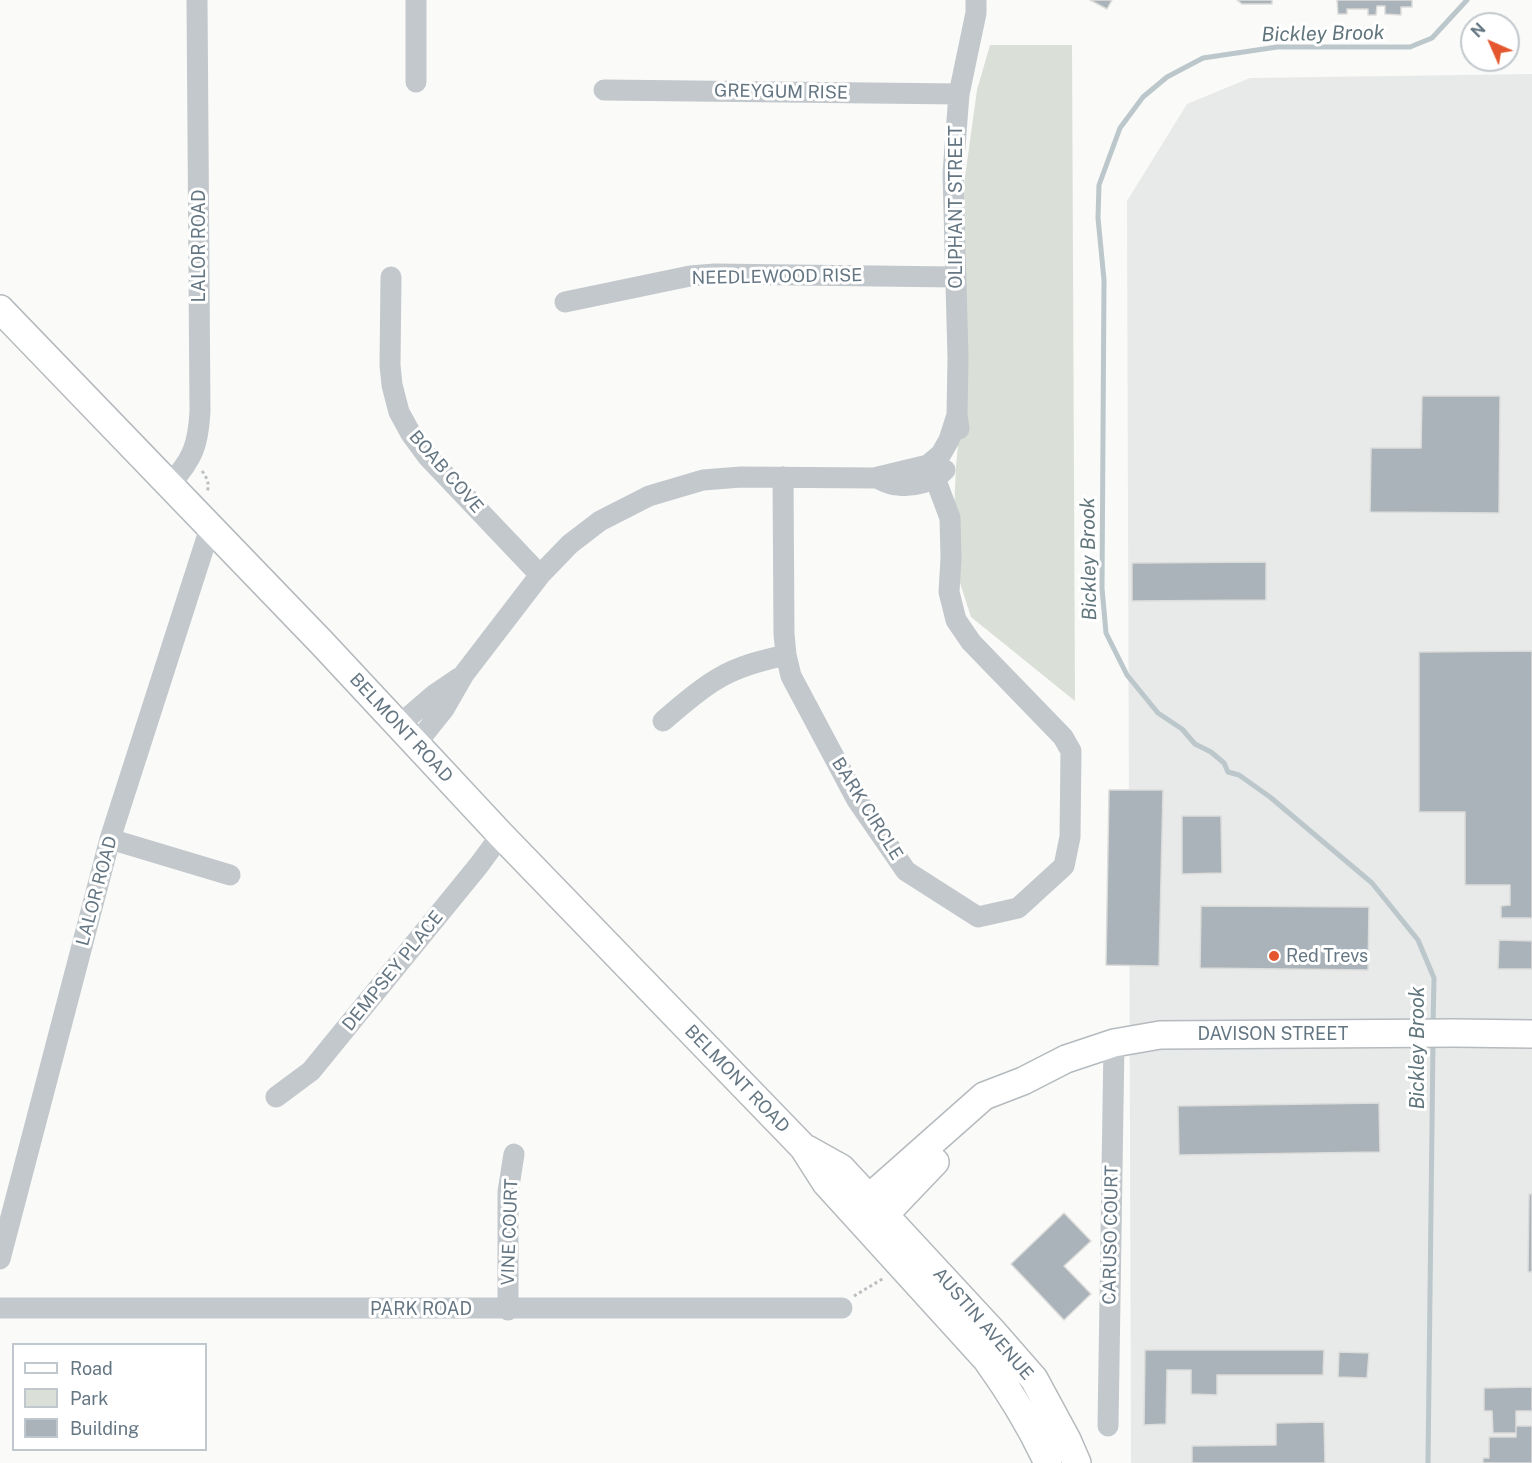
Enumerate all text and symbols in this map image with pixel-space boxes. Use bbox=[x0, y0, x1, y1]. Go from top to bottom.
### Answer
north arrow bbox=[1460, 12, 1520, 72]
text: N bbox=[1467, 19, 1489, 41]
water label: Bickley Brook bbox=[1261, 21, 1385, 47]
street label: GREYGUM RISE bbox=[714, 80, 848, 104]
street label: OLIPHANT STREET bbox=[945, 125, 967, 289]
street label: LALOR ROAD bbox=[188, 189, 210, 303]
street label: NEEDLEWOOD RISE bbox=[691, 265, 863, 289]
street label: BOAB COVE bbox=[404, 426, 488, 518]
water label: Bickley Brook bbox=[1076, 497, 1102, 621]
street label: BELMONT ROAD bbox=[345, 669, 457, 787]
street label: BARK CIRCLE bbox=[827, 754, 907, 864]
street label: LALOR ROAD bbox=[72, 834, 122, 948]
street label: DEMPSEY PLACE bbox=[338, 907, 448, 1035]
place label: Red Trevs bbox=[1286, 945, 1368, 967]
marker: Red Trevs bbox=[1267, 949, 1281, 963]
water label: Bickley Brook bbox=[1406, 986, 1430, 1110]
street label: BELMONT ROAD bbox=[680, 1021, 794, 1137]
street label: DAVISON STREET bbox=[1198, 1023, 1348, 1045]
street label: CARUSO COURT bbox=[1099, 1165, 1123, 1305]
street label: VINE COURT bbox=[497, 1178, 523, 1286]
street label: AUSTIN AVENUE bbox=[928, 1263, 1038, 1385]
street label: PARK ROAD bbox=[370, 1298, 472, 1320]
legend bbox=[12, 1343, 207, 1451]
text: Road bbox=[70, 1358, 113, 1379]
text: Park bbox=[70, 1388, 108, 1409]
text: Building bbox=[70, 1418, 139, 1439]

